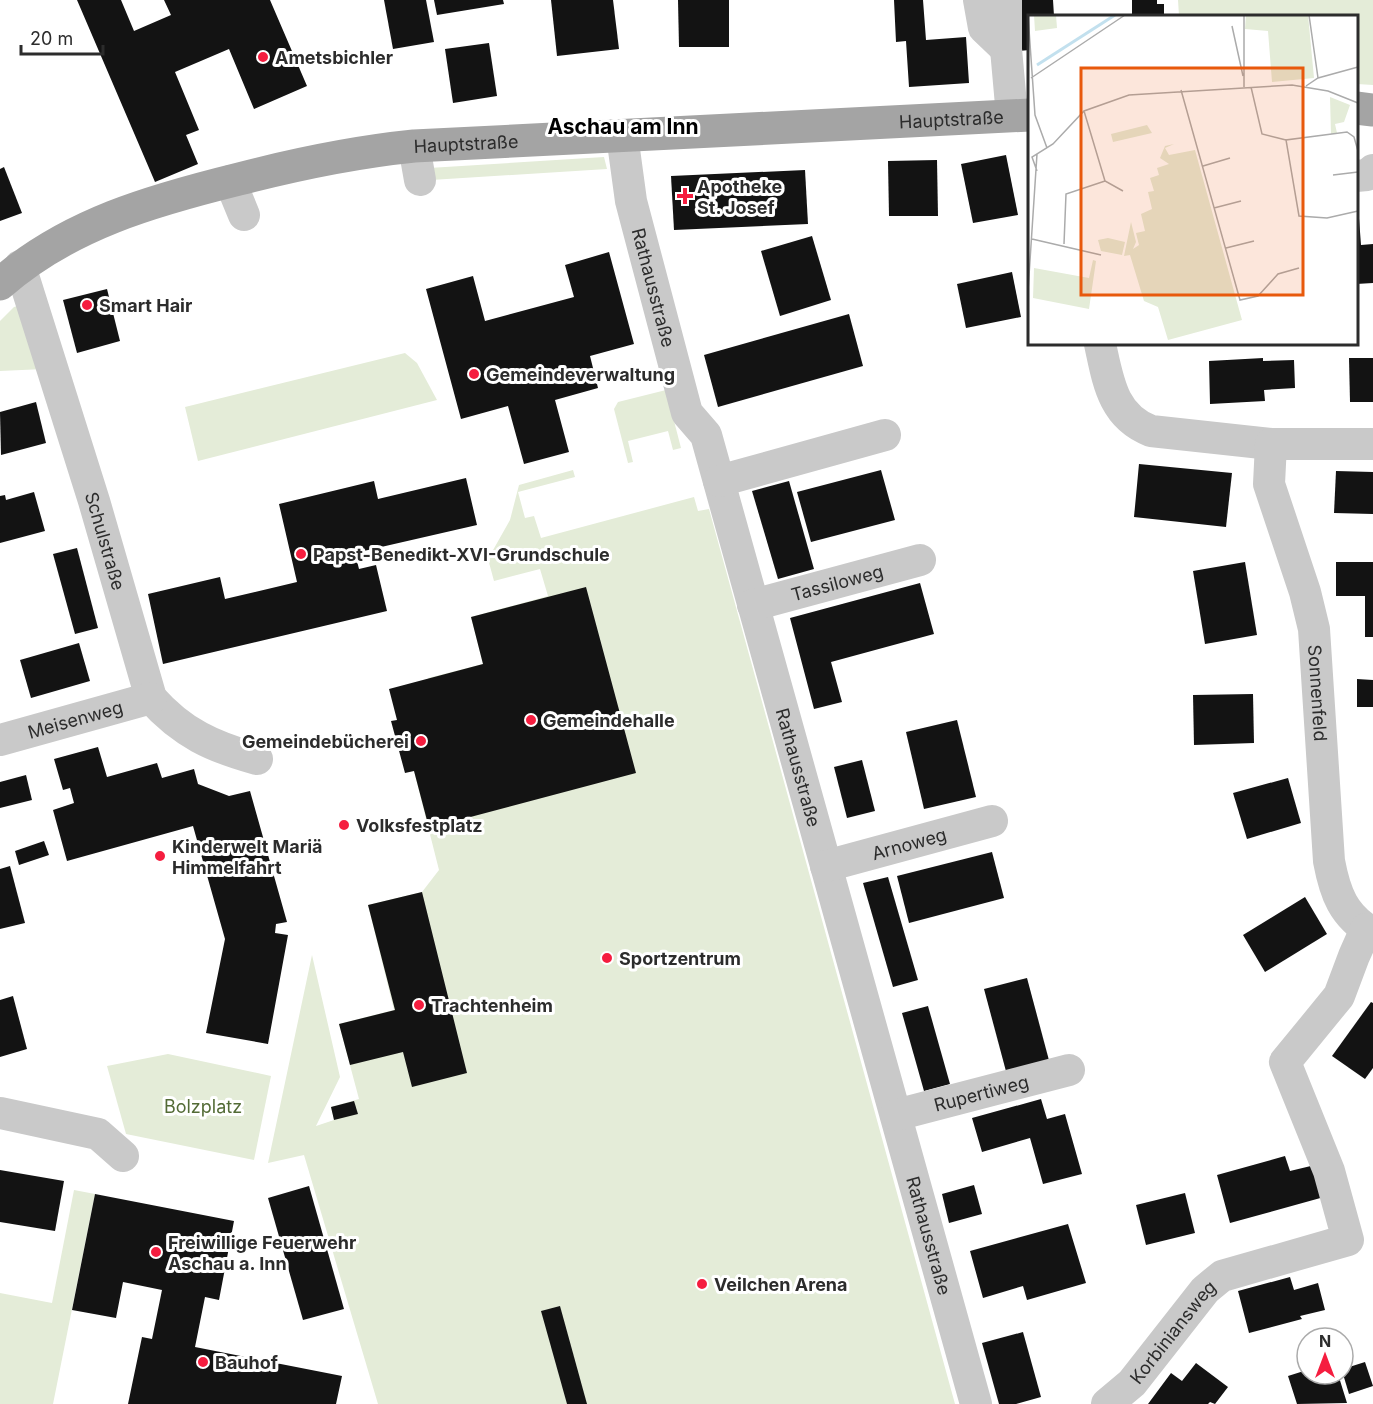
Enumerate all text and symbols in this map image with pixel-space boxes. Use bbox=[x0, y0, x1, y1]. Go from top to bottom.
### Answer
inset map bbox=[1028, 15, 1358, 345]
scale bar bbox=[21, 18, 104, 56]
text: 20 m bbox=[30, 28, 73, 49]
place label: Ametsbichler bbox=[275, 47, 393, 68]
marker: Ametsbichler bbox=[256, 50, 270, 64]
street label: Hauptstraße bbox=[898, 106, 1004, 132]
district label: Aschau am Inn bbox=[547, 114, 699, 139]
street label: Hauptstraße bbox=[413, 130, 519, 157]
place label: Apotheke St. Josef bbox=[697, 176, 782, 218]
marker: Apotheke St. Josef bbox=[678, 189, 692, 203]
street label: Rathausstraße bbox=[628, 226, 680, 349]
place label: Smart Hair bbox=[99, 295, 192, 316]
marker: Smart Hair bbox=[80, 298, 94, 312]
place label: Gemeindeverwaltung bbox=[486, 364, 675, 385]
marker: Gemeindeverwaltung bbox=[467, 367, 481, 381]
street label: Schulstraße bbox=[81, 489, 130, 593]
place label: Papst-Benedikt-XVI-Grundschule bbox=[313, 544, 610, 565]
marker: Papst-Benedikt-XVI-Grundschule bbox=[294, 547, 308, 561]
street label: Tassiloweg bbox=[789, 560, 885, 605]
street label: Sonnenfeld bbox=[1305, 644, 1332, 742]
street label: Meisenweg bbox=[25, 696, 125, 742]
street label: Rathausstraße bbox=[772, 706, 825, 829]
place label: Gemeindehalle bbox=[543, 710, 675, 731]
marker: Gemeindehalle bbox=[524, 713, 538, 727]
place label: Gemeindebücherei bbox=[242, 731, 409, 752]
marker: Gemeindebücherei bbox=[414, 734, 428, 748]
place label: Volksfestplatz bbox=[356, 815, 483, 836]
marker: Volksfestplatz bbox=[337, 818, 351, 832]
street label: Arnoweg bbox=[869, 823, 949, 864]
place label: Kinderwelt Mariä Himmelfahrt bbox=[172, 836, 323, 878]
marker: Kinderwelt Mariä Himmelfahrt bbox=[153, 849, 167, 863]
place label: Sportzentrum bbox=[619, 948, 741, 969]
marker: Sportzentrum bbox=[600, 951, 614, 965]
place label: Trachtenheim bbox=[431, 995, 553, 1016]
marker: Trachtenheim bbox=[412, 998, 426, 1012]
street label: Rupertiweg bbox=[932, 1070, 1031, 1115]
park label: Bolzplatz bbox=[164, 1096, 242, 1117]
street label: Rathausstraße bbox=[903, 1174, 956, 1297]
place label: Freiwillige Feuerwehr Aschau a. Inn bbox=[168, 1232, 356, 1274]
marker: Freiwillige Feuerwehr Aschau a. Inn bbox=[149, 1245, 163, 1259]
place label: Veilchen Arena bbox=[714, 1274, 848, 1295]
street label: Korbiniansweg bbox=[1125, 1276, 1219, 1388]
marker: Veilchen Arena bbox=[695, 1277, 709, 1291]
north arrow bbox=[1295, 1326, 1355, 1386]
text: N bbox=[1319, 1331, 1331, 1351]
place label: Bauhof bbox=[215, 1352, 278, 1373]
marker: Bauhof bbox=[196, 1355, 210, 1369]

